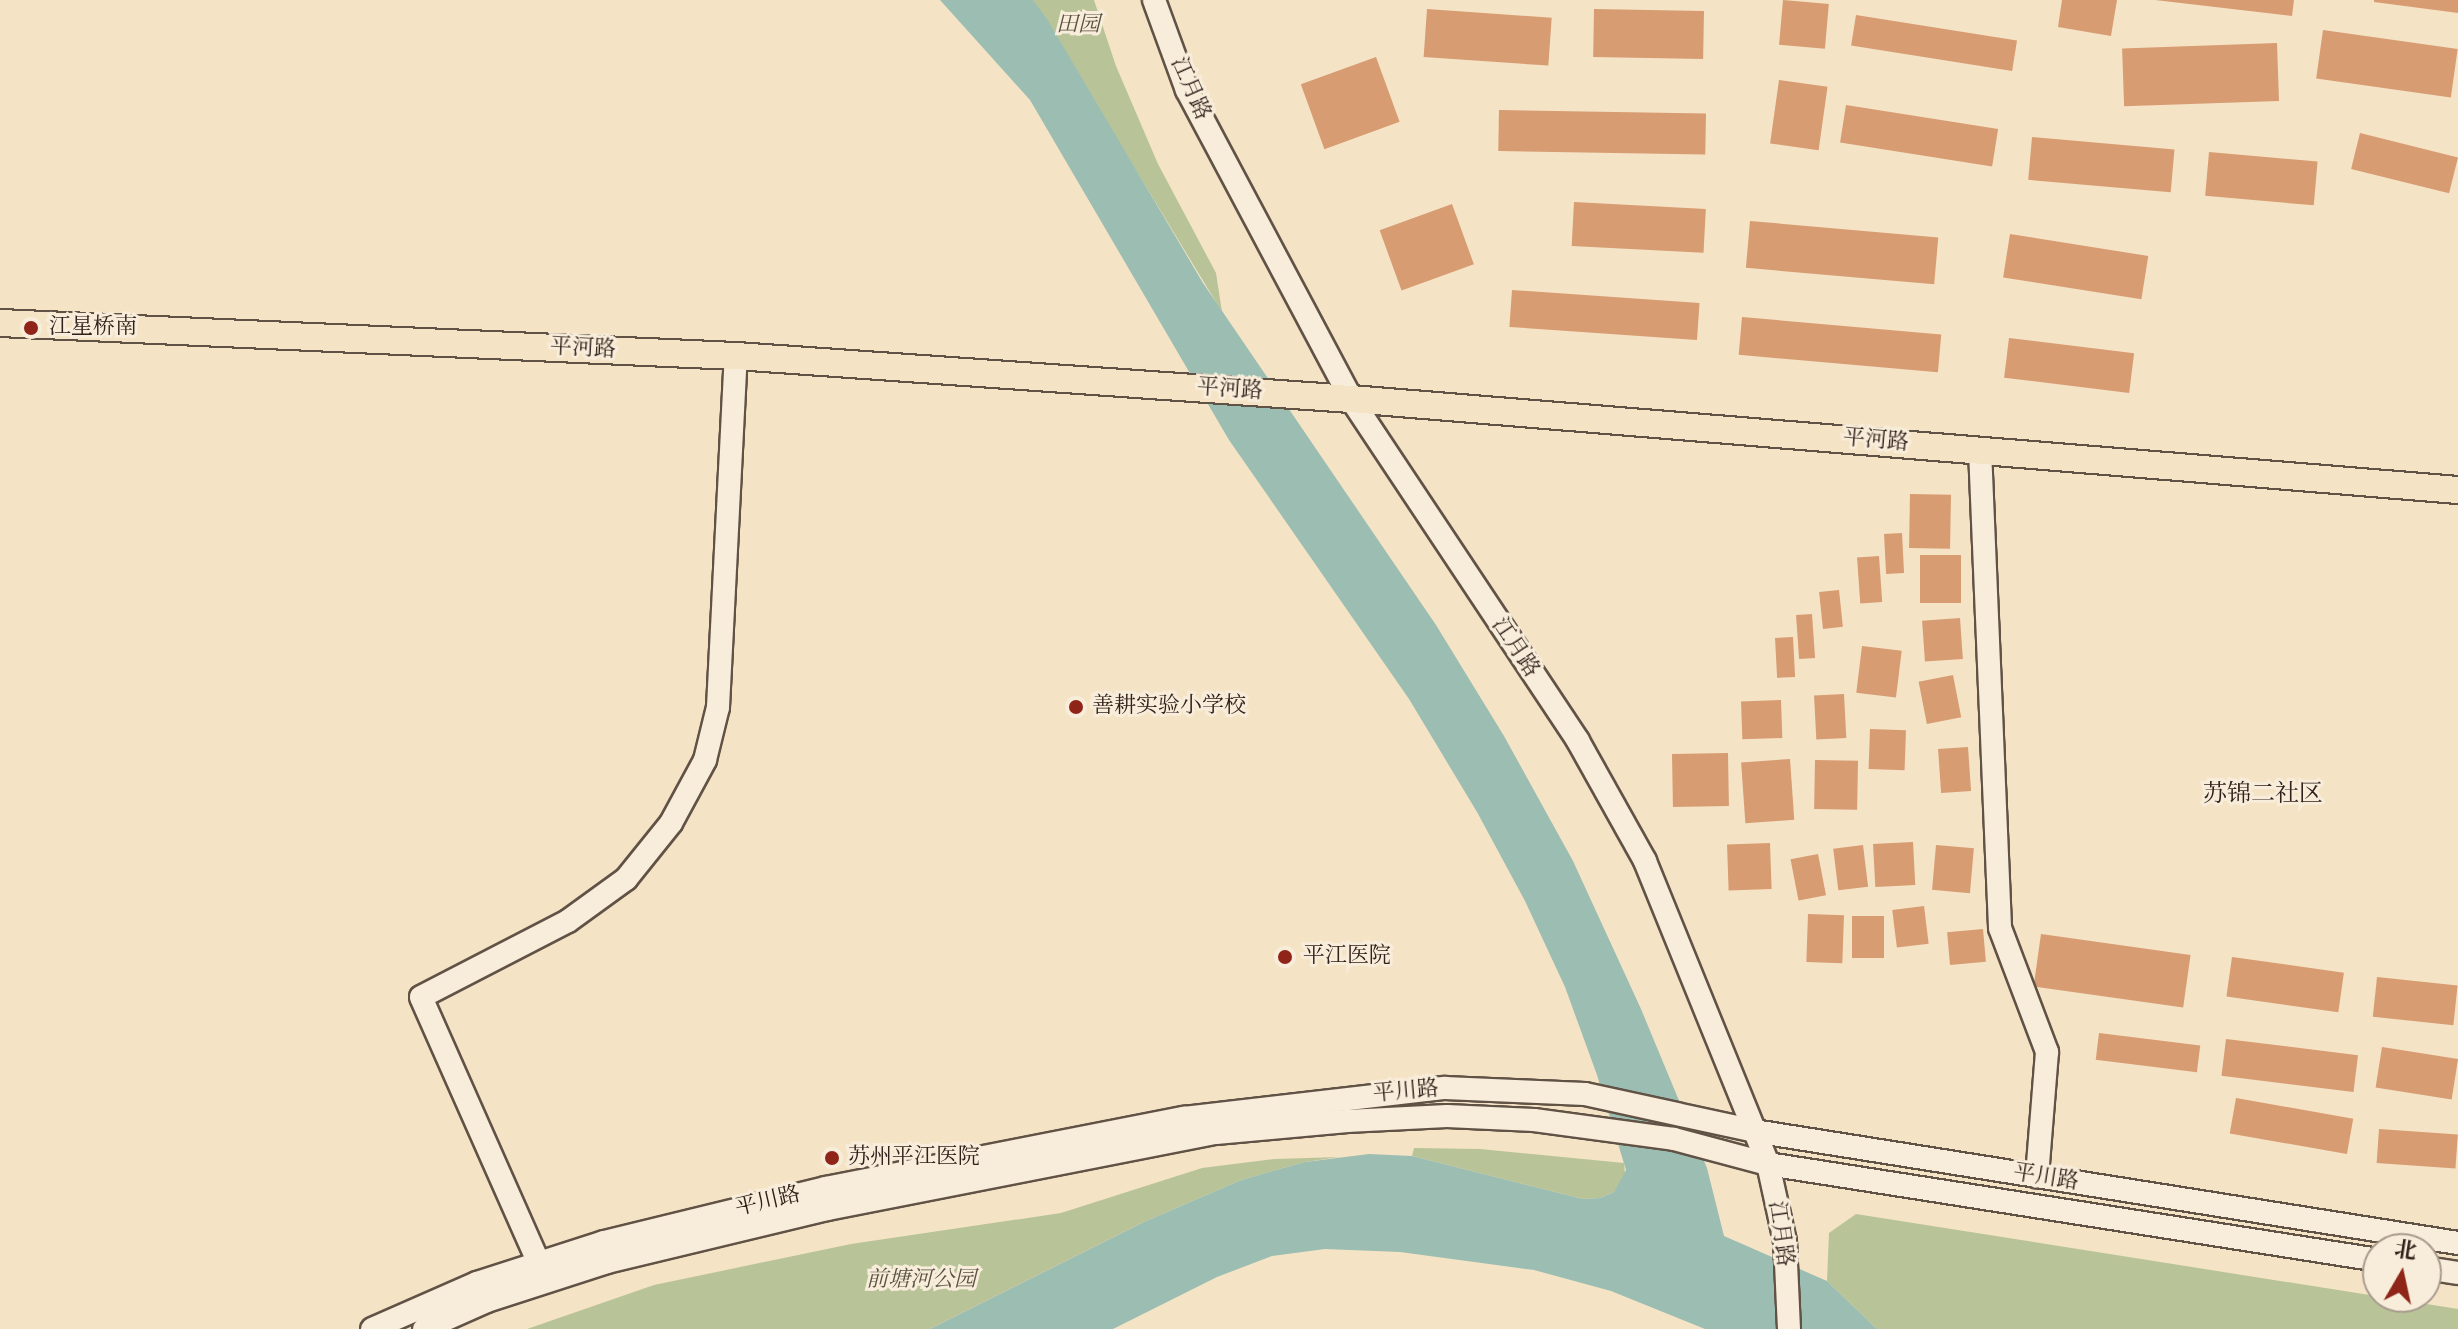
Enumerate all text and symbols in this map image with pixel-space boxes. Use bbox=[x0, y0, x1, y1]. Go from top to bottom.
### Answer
park label: 田园 bbox=[1056, 13, 1100, 39]
street label: 江月路 bbox=[1165, 53, 1215, 125]
place label: 江星桥南 bbox=[49, 315, 137, 341]
marker: 江星桥南 bbox=[20, 317, 42, 339]
street label: 平河路 bbox=[549, 334, 617, 364]
street label: 平河路 bbox=[1196, 375, 1264, 405]
street label: 平河路 bbox=[1842, 425, 1910, 457]
street label: 江月路 bbox=[1486, 613, 1544, 683]
place label: 善耕实验小学校 bbox=[1092, 694, 1246, 720]
marker: 善耕实验小学校 bbox=[1067, 698, 1085, 716]
district label: 苏锦二社区 bbox=[2203, 782, 2323, 810]
place label: 平江医院 bbox=[1303, 944, 1391, 970]
marker: 平江医院 bbox=[1274, 946, 1296, 968]
street label: 平川路 bbox=[1372, 1076, 1440, 1108]
place label: 苏州平江医院 bbox=[848, 1145, 980, 1171]
marker: 苏州平江医院 bbox=[823, 1149, 841, 1167]
street label: 平川路 bbox=[2011, 1160, 2081, 1196]
street label: 平川路 bbox=[733, 1182, 803, 1222]
street label: 江月路 bbox=[1762, 1199, 1798, 1269]
north arrow bbox=[2362, 1233, 2442, 1313]
text: 北 bbox=[2393, 1239, 2418, 1264]
park label: 前塘河公园 bbox=[866, 1268, 976, 1294]

